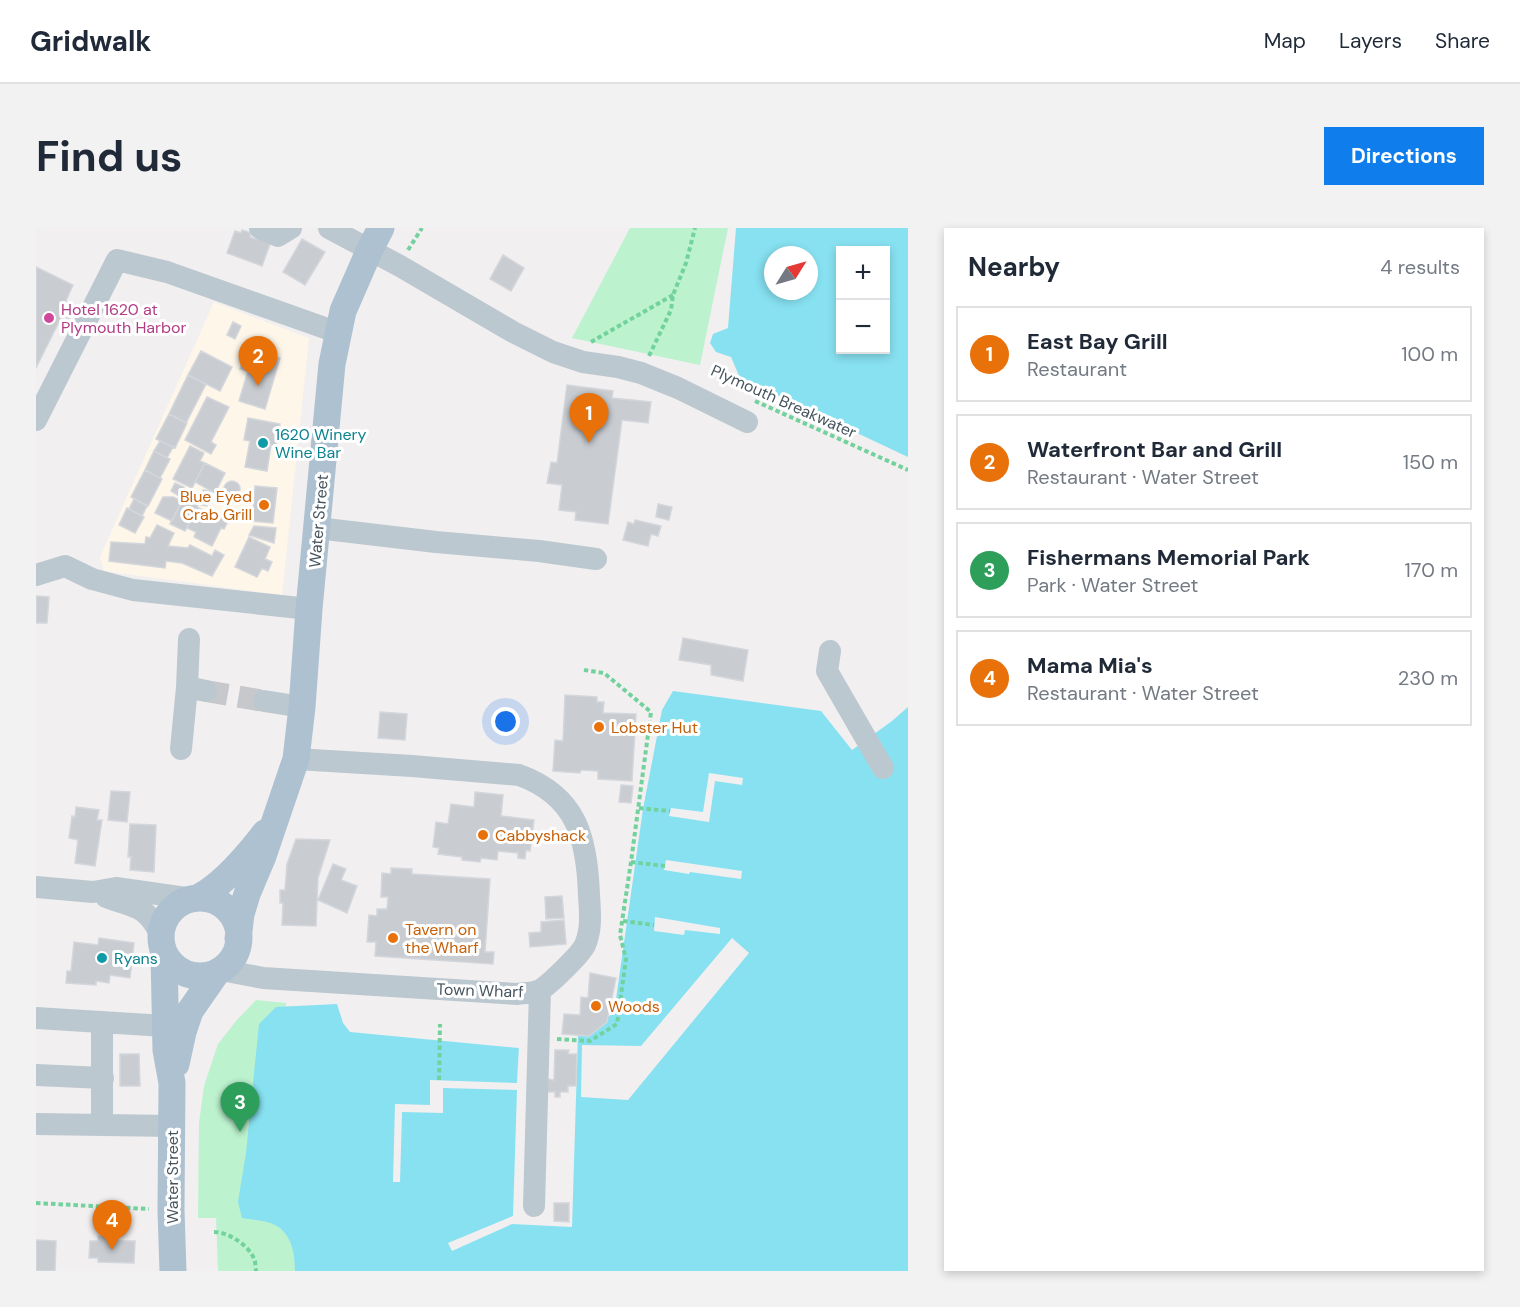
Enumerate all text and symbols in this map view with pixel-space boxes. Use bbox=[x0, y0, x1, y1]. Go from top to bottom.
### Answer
text: Gridwalk bbox=[30, 23, 152, 60]
text: Map bbox=[1264, 27, 1306, 55]
text: Layers bbox=[1339, 27, 1402, 55]
text: Share bbox=[1435, 27, 1490, 55]
button: Directions bbox=[1324, 127, 1484, 185]
text: Find us bbox=[36, 129, 182, 184]
north arrow bbox=[764, 246, 818, 300]
map controls bbox=[836, 246, 890, 354]
button: + bbox=[836, 246, 890, 300]
text: Nearby bbox=[968, 250, 1060, 284]
text: 4 results bbox=[1380, 254, 1460, 280]
place label: Hotel 1620 at Plymouth Harbor bbox=[61, 299, 186, 338]
button: − bbox=[836, 300, 890, 354]
marker: Hotel 1620 at Plymouth Harbor bbox=[42, 311, 56, 325]
text: East Bay Grill bbox=[1027, 327, 1168, 356]
pin: 2 bbox=[238, 336, 278, 386]
text: 1 bbox=[986, 341, 993, 367]
text: 100 m bbox=[1401, 341, 1458, 367]
text: Restaurant bbox=[1027, 356, 1127, 382]
street label: Plymouth Breakwater bbox=[708, 360, 860, 443]
pin: 1 bbox=[570, 394, 608, 443]
place label: 1620 Winery Wine Bar bbox=[275, 424, 366, 463]
text: Waterfront Bar and Grill bbox=[1027, 435, 1282, 464]
marker: 1620 Winery Wine Bar bbox=[256, 436, 270, 450]
text: 2 bbox=[984, 449, 995, 475]
text: 150 m bbox=[1403, 449, 1458, 475]
text: Restaurant · Water Street bbox=[1027, 464, 1259, 490]
street label: Water Street bbox=[304, 473, 333, 569]
place label: Blue Eyed Crab Grill bbox=[180, 486, 252, 525]
marker: Blue Eyed Crab Grill bbox=[257, 498, 271, 512]
text: Fishermans Memorial Park bbox=[1027, 543, 1310, 572]
text: 3 bbox=[983, 557, 996, 583]
text: 170 m bbox=[1405, 557, 1458, 583]
text: Park · Water Street bbox=[1027, 572, 1198, 598]
text: Mama Mia's bbox=[1027, 651, 1153, 680]
text: 4 bbox=[983, 665, 996, 691]
text: 230 m bbox=[1398, 665, 1458, 691]
text: Restaurant · Water Street bbox=[1027, 680, 1259, 706]
your location bbox=[491, 707, 520, 736]
place label: Lobster Hut bbox=[611, 717, 698, 738]
marker: Lobster Hut bbox=[592, 720, 606, 734]
place label: Cabbyshack bbox=[495, 825, 586, 846]
marker: Cabbyshack bbox=[476, 828, 490, 842]
place label: Tavern on the Wharf bbox=[405, 919, 479, 958]
marker: Tavern on the Wharf bbox=[386, 931, 400, 945]
place label: Ryans bbox=[114, 948, 158, 969]
marker: Ryans bbox=[95, 951, 109, 965]
street label: Town Wharf bbox=[436, 978, 524, 1003]
place label: Woods bbox=[608, 996, 660, 1017]
marker: Woods bbox=[589, 999, 603, 1013]
pin: 3 bbox=[220, 1082, 260, 1132]
street label: Water Street bbox=[162, 1130, 183, 1224]
pin: 4 bbox=[92, 1200, 132, 1250]

